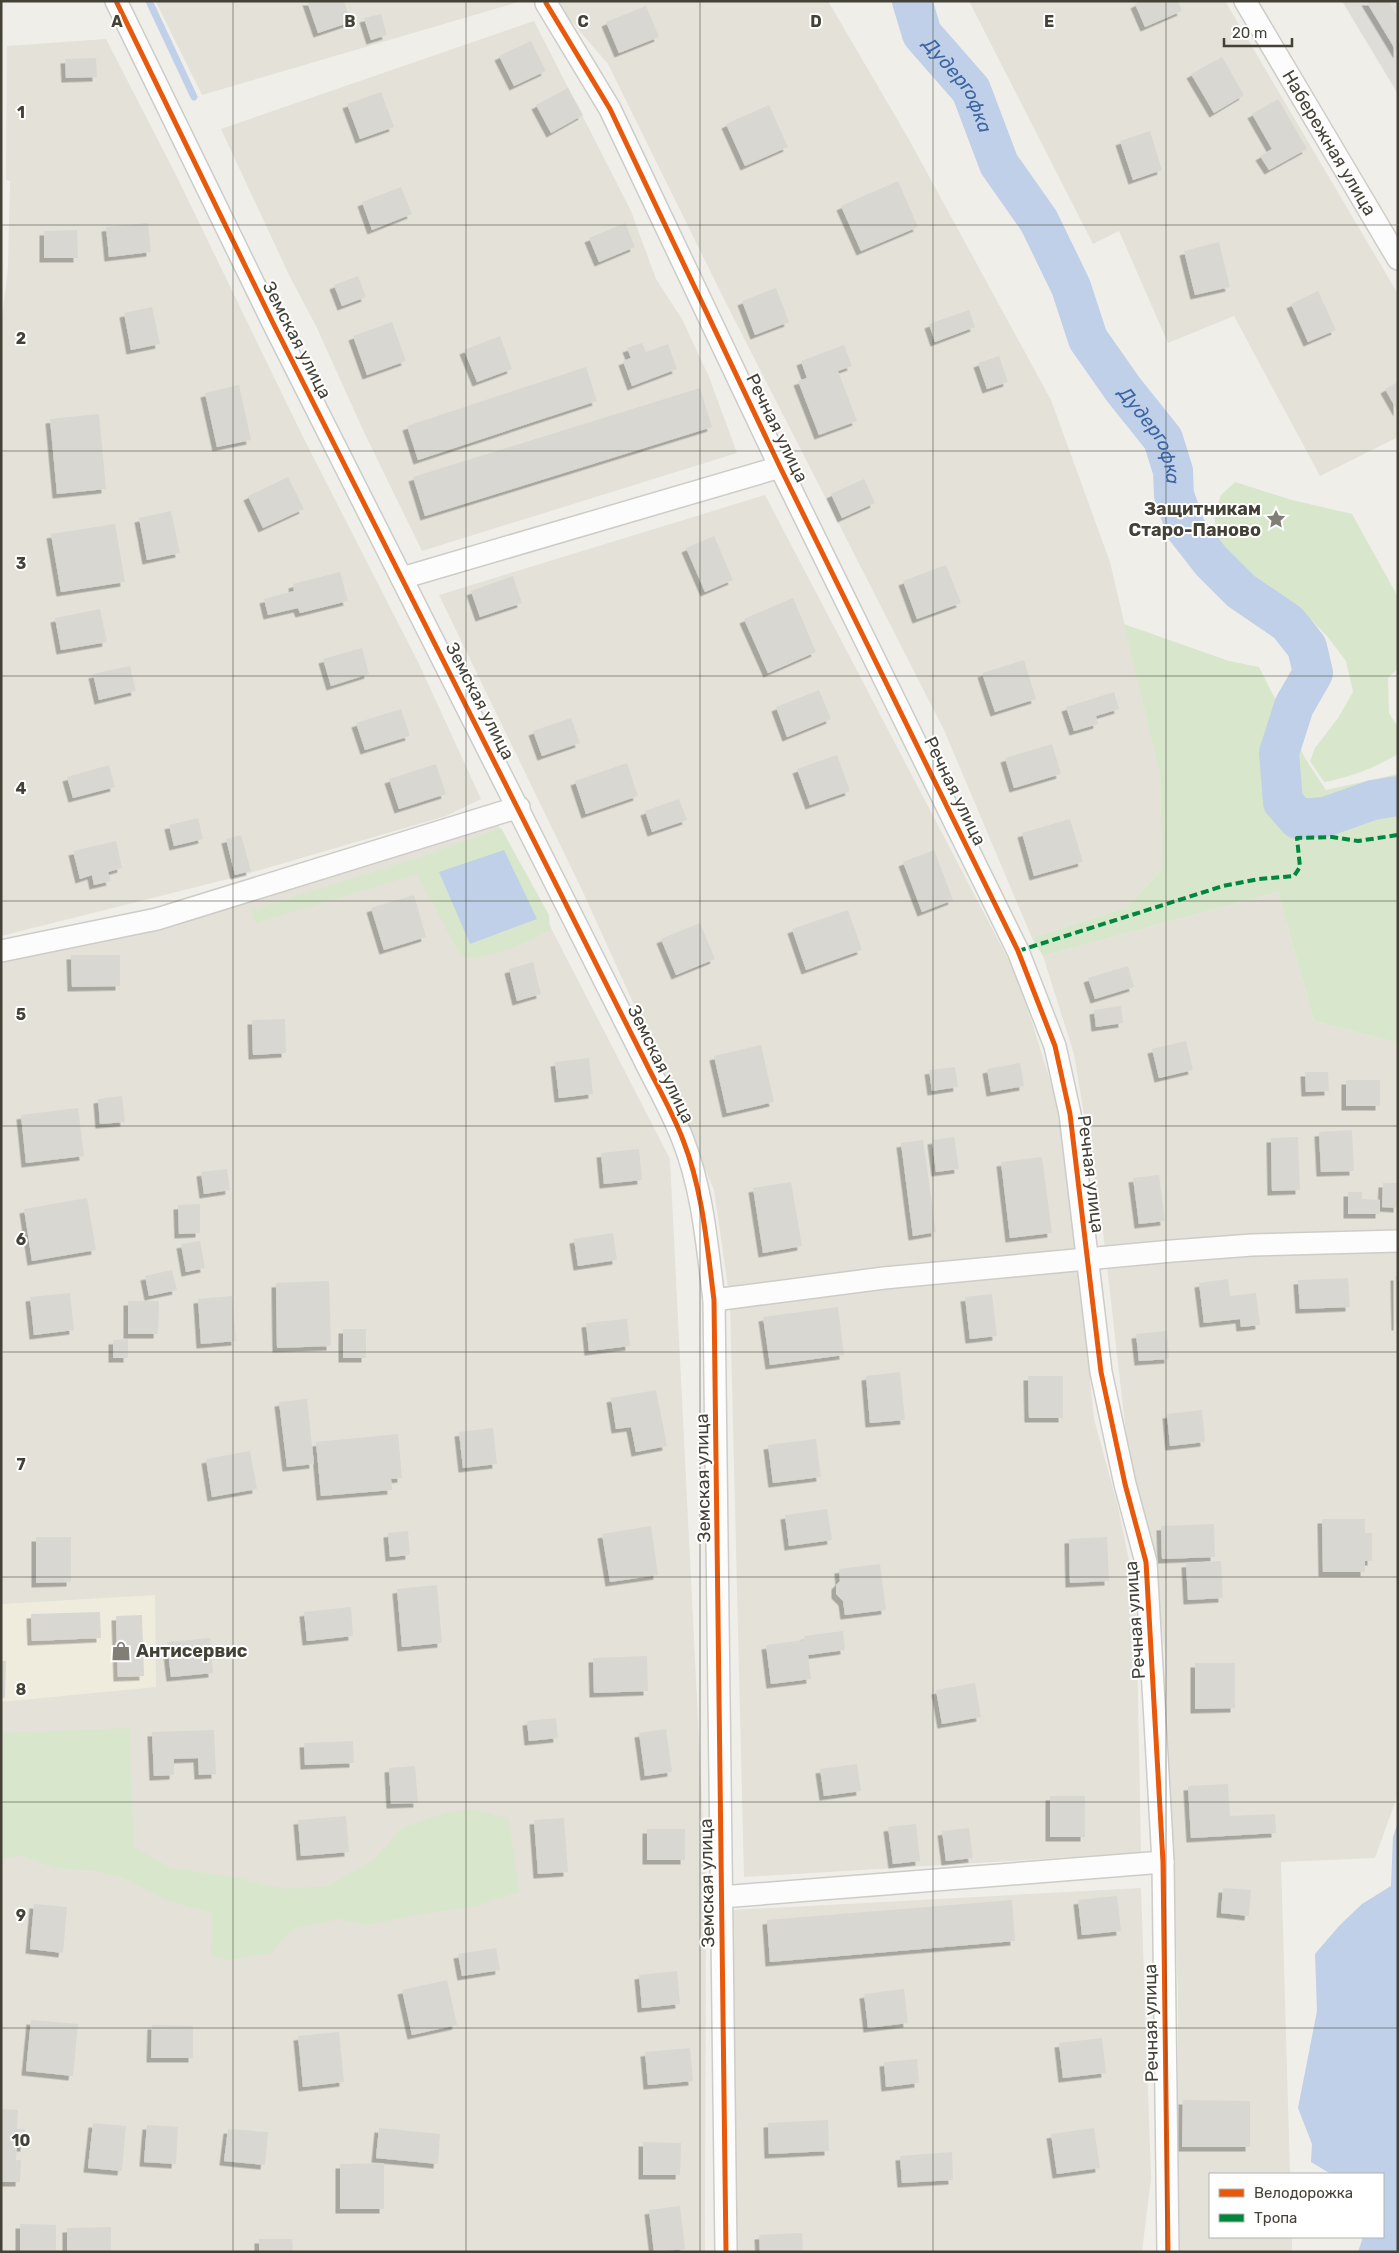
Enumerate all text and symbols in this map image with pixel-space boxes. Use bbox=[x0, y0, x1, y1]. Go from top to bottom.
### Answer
text: A bbox=[111, 12, 123, 31]
text: B bbox=[344, 12, 356, 31]
text: C bbox=[577, 12, 589, 31]
text: D bbox=[810, 12, 822, 31]
text: E bbox=[1044, 12, 1054, 31]
scale bar bbox=[1224, 15, 1292, 47]
text: 20 m bbox=[1232, 24, 1267, 42]
water label: Дудергофка bbox=[917, 31, 997, 136]
street label: Набережная улица bbox=[1277, 66, 1381, 220]
text: 1 bbox=[17, 103, 25, 122]
street label: Земская улица bbox=[258, 278, 336, 402]
text: 2 bbox=[16, 329, 26, 348]
street label: Речная улица bbox=[741, 370, 813, 486]
water label: Дудергофка bbox=[1112, 380, 1185, 485]
place label: Защитникам Старо-Паново bbox=[1129, 498, 1261, 541]
place icon: Защитникам Старо-Паново bbox=[1265, 508, 1287, 530]
text: 3 bbox=[16, 554, 26, 573]
street label: Земская улица bbox=[441, 639, 519, 763]
street label: Речная улица bbox=[919, 733, 991, 849]
text: 4 bbox=[16, 779, 27, 798]
street label: Земская улица bbox=[623, 1001, 699, 1127]
text: 5 bbox=[16, 1005, 26, 1024]
street label: Речная улица bbox=[1073, 1114, 1109, 1234]
text: 6 bbox=[16, 1230, 26, 1249]
street label: Земская улица bbox=[691, 1413, 715, 1543]
text: 7 bbox=[16, 1455, 26, 1474]
street label: Речная улица bbox=[1120, 1560, 1150, 1680]
shop icon: Антисервис bbox=[110, 1640, 132, 1662]
place label: Антисервис bbox=[136, 1640, 248, 1662]
text: 8 bbox=[16, 1680, 27, 1699]
street label: Земская улица bbox=[695, 1818, 719, 1948]
text: 9 bbox=[16, 1906, 26, 1925]
street label: Речная улица bbox=[1139, 1964, 1163, 2082]
text: 10 bbox=[12, 2131, 31, 2150]
legend bbox=[1209, 2173, 1384, 2238]
text: Велодорожка bbox=[1254, 2184, 1353, 2202]
text: Тропа bbox=[1254, 2209, 1297, 2227]

